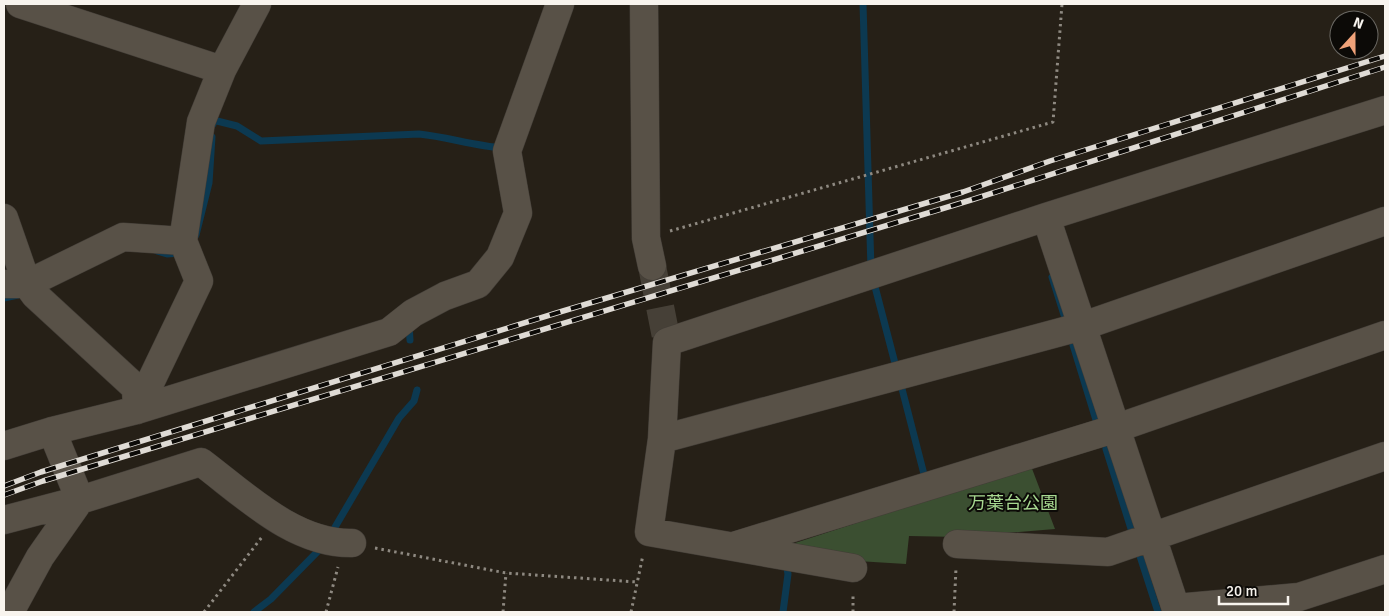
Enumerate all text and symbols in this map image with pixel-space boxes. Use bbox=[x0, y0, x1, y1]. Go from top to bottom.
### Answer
north arrow bbox=[1329, 10, 1379, 60]
text: N bbox=[1351, 14, 1366, 33]
park label: 万葉台公園 bbox=[968, 492, 1058, 514]
scale bar bbox=[1219, 574, 1288, 606]
text: 20 m bbox=[1226, 582, 1257, 600]

